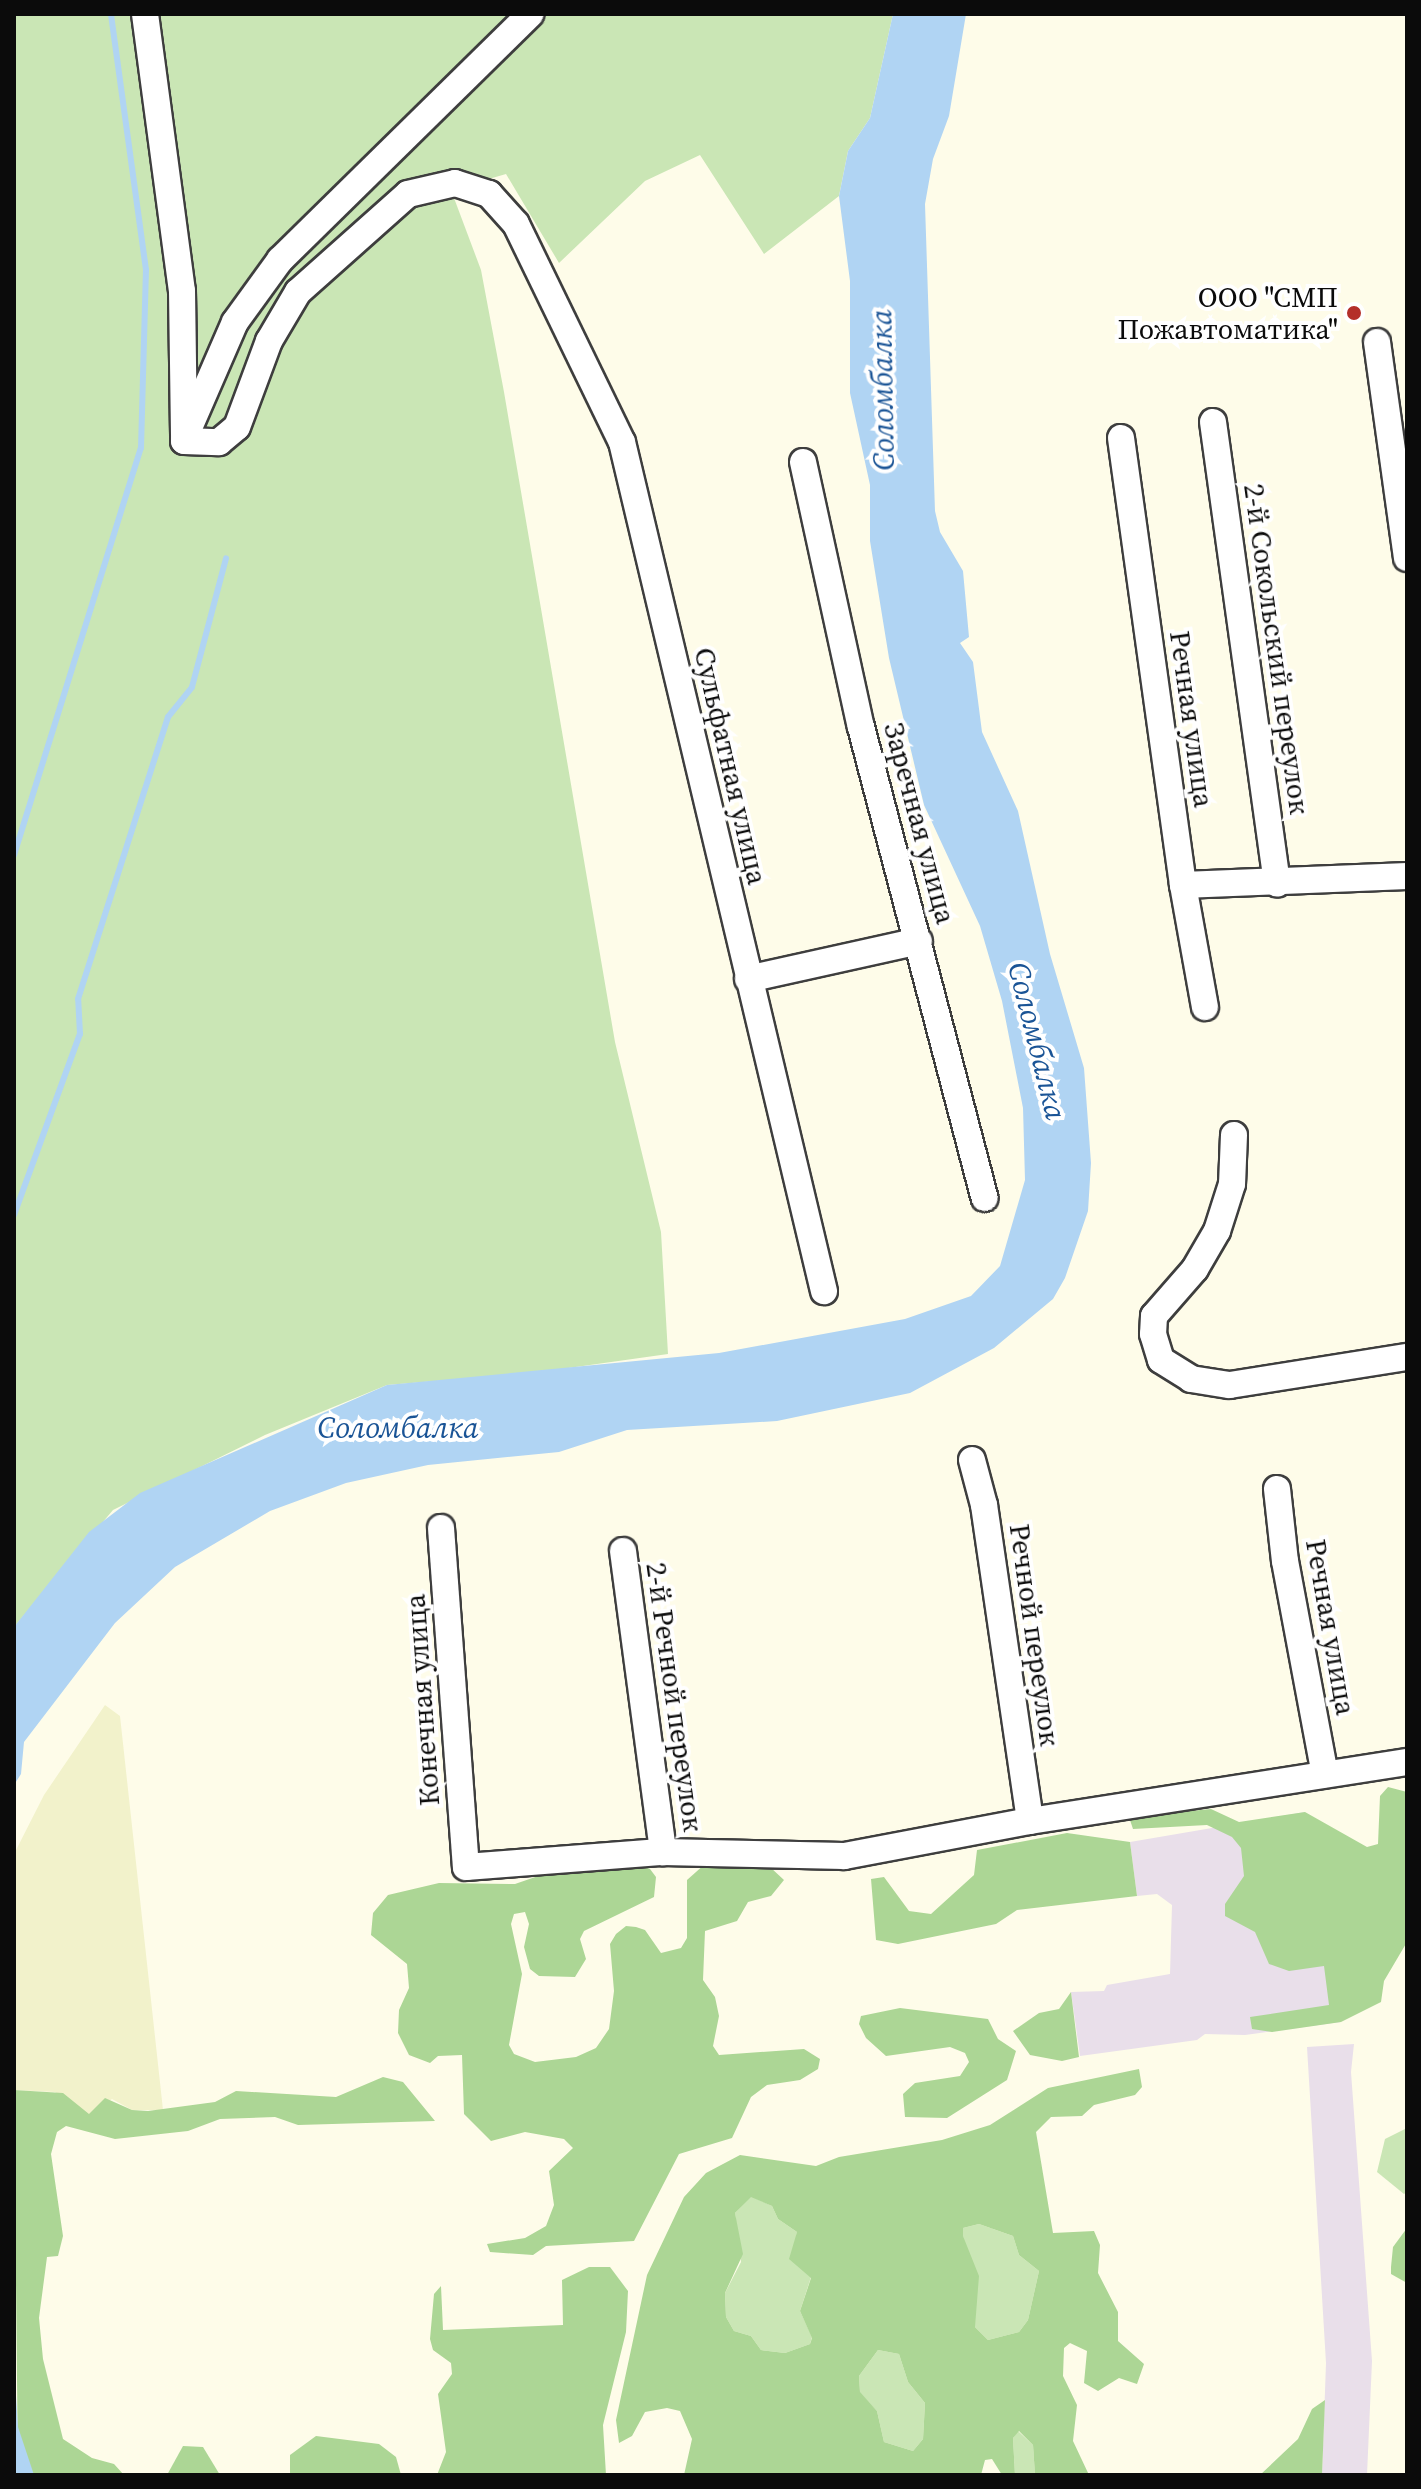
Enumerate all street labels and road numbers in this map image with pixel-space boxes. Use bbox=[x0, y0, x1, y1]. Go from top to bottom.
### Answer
street label: 2-й Сокольский переулок bbox=[1237, 482, 1317, 816]
street label: Речная улица bbox=[1163, 629, 1221, 809]
street label: Сульфатная улица bbox=[687, 644, 775, 888]
street label: Заречная улица bbox=[877, 719, 963, 927]
street label: Речной переулок bbox=[1003, 1522, 1067, 1748]
street label: Речная улица bbox=[1299, 1537, 1363, 1717]
street label: 2-й Речной переулок bbox=[639, 1560, 711, 1834]
street label: Конечная улица bbox=[398, 1593, 446, 1807]

